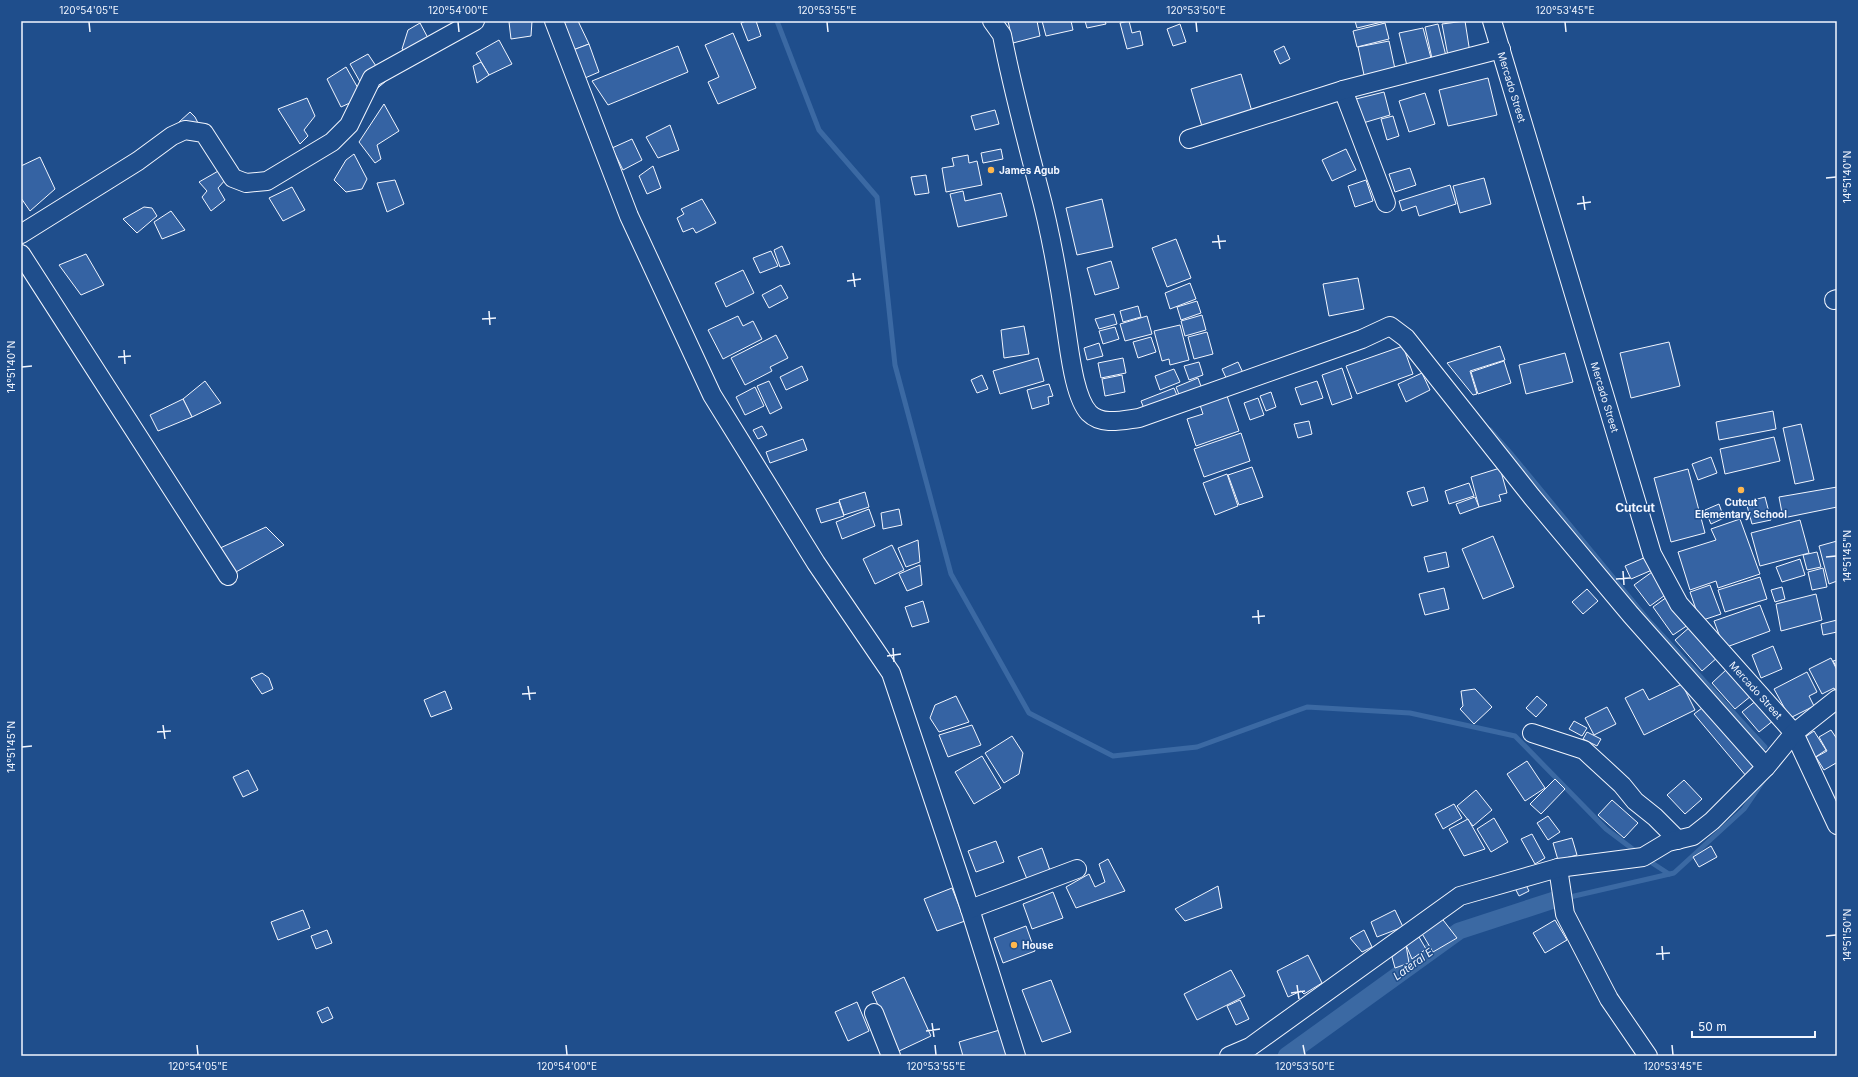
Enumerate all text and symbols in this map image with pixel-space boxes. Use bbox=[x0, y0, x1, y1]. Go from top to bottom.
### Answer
text: 120°54'05"E bbox=[59, 4, 119, 16]
text: 120°54'00"E bbox=[428, 4, 488, 16]
text: 120°53'55"E bbox=[797, 4, 857, 16]
text: 120°53'50"E bbox=[1166, 4, 1226, 16]
text: 120°53'45"E bbox=[1536, 4, 1594, 16]
street label: Mercado Street bbox=[1496, 50, 1529, 124]
text: 14°51'40"N bbox=[1841, 151, 1853, 203]
place label: James Agub bbox=[999, 164, 1060, 177]
marker: James Agub bbox=[986, 165, 996, 175]
text: 14°51'40"N bbox=[5, 341, 17, 393]
street label: Mercado Street bbox=[1589, 360, 1622, 434]
marker: Cutcut Elementary School bbox=[1736, 485, 1746, 495]
place label: Cutcut Elementary School bbox=[1695, 496, 1787, 521]
district label: Cutcut bbox=[1615, 500, 1655, 515]
text: 14°51'45"N bbox=[1841, 530, 1853, 582]
street label: Mercado Street bbox=[1727, 659, 1785, 722]
text: 14°51'45"N bbox=[5, 721, 17, 773]
text: 14°51'50"N bbox=[1841, 909, 1853, 961]
place label: House bbox=[1022, 939, 1053, 951]
marker: House bbox=[1009, 940, 1019, 950]
water label: Lateral E bbox=[1390, 945, 1436, 983]
scale bar bbox=[1692, 1013, 1815, 1039]
text: 50 m bbox=[1698, 1019, 1727, 1034]
text: 120°54'05"E bbox=[168, 1060, 228, 1072]
text: 120°54'00"E bbox=[537, 1060, 597, 1072]
text: 120°53'55"E bbox=[906, 1060, 966, 1072]
text: 120°53'50"E bbox=[1275, 1060, 1335, 1072]
text: 120°53'45"E bbox=[1644, 1060, 1702, 1072]

